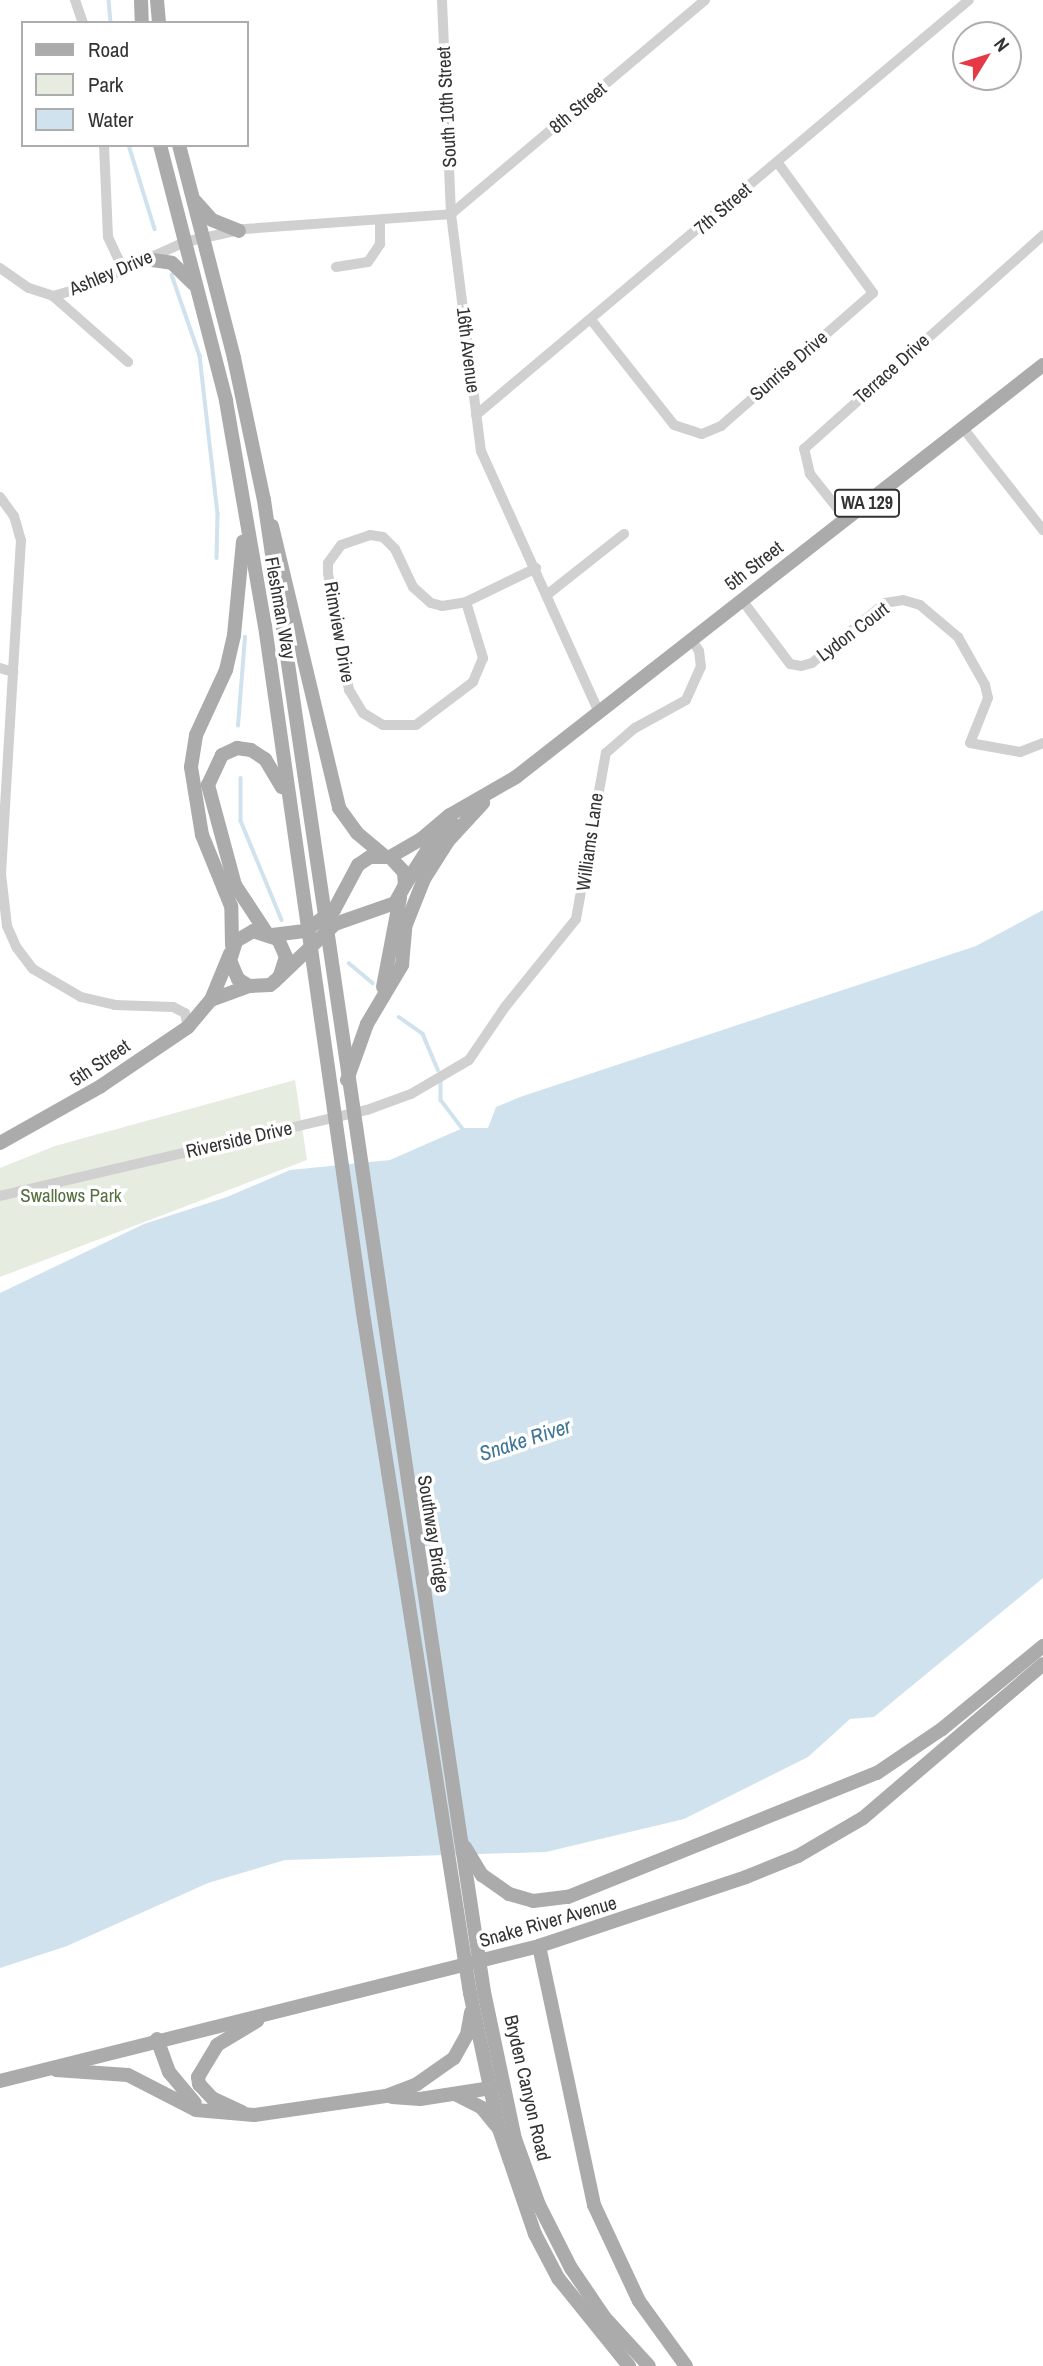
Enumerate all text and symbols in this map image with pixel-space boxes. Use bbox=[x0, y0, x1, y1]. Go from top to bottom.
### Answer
legend bbox=[21, 21, 248, 147]
north arrow bbox=[952, 21, 1022, 91]
text: N bbox=[988, 32, 1016, 57]
text: Road bbox=[88, 35, 129, 64]
street label: South 10th Street bbox=[432, 46, 462, 168]
text: Park bbox=[88, 70, 123, 99]
street label: 8th Street bbox=[545, 78, 611, 138]
text: Water bbox=[88, 105, 133, 134]
street label: 7th Street bbox=[690, 178, 756, 240]
street label: Ashley Drive bbox=[66, 245, 156, 301]
street label: 16th Avenue bbox=[451, 305, 485, 395]
street label: Sunrise Drive bbox=[746, 326, 832, 406]
street label: Terrace Drive bbox=[850, 329, 934, 409]
road number: WA 129 bbox=[832, 489, 902, 518]
street label: 5th Street bbox=[720, 536, 788, 596]
street label: Fleshman Way bbox=[260, 555, 300, 661]
street label: Rimview Drive bbox=[319, 580, 359, 684]
street label: Lydon Court bbox=[812, 598, 894, 666]
street label: Williams Lane bbox=[572, 792, 608, 892]
street label: 5th Street bbox=[66, 1035, 134, 1091]
street label: Riverside Drive bbox=[184, 1117, 294, 1163]
park label: Swallows Park bbox=[20, 1185, 122, 1207]
water label: Snake River bbox=[476, 1413, 574, 1467]
street label: Southway Bridge bbox=[412, 1474, 454, 1594]
street label: Snake River Avenue bbox=[476, 1891, 620, 1953]
street label: Bryden Canyon Road bbox=[499, 2013, 555, 2163]

